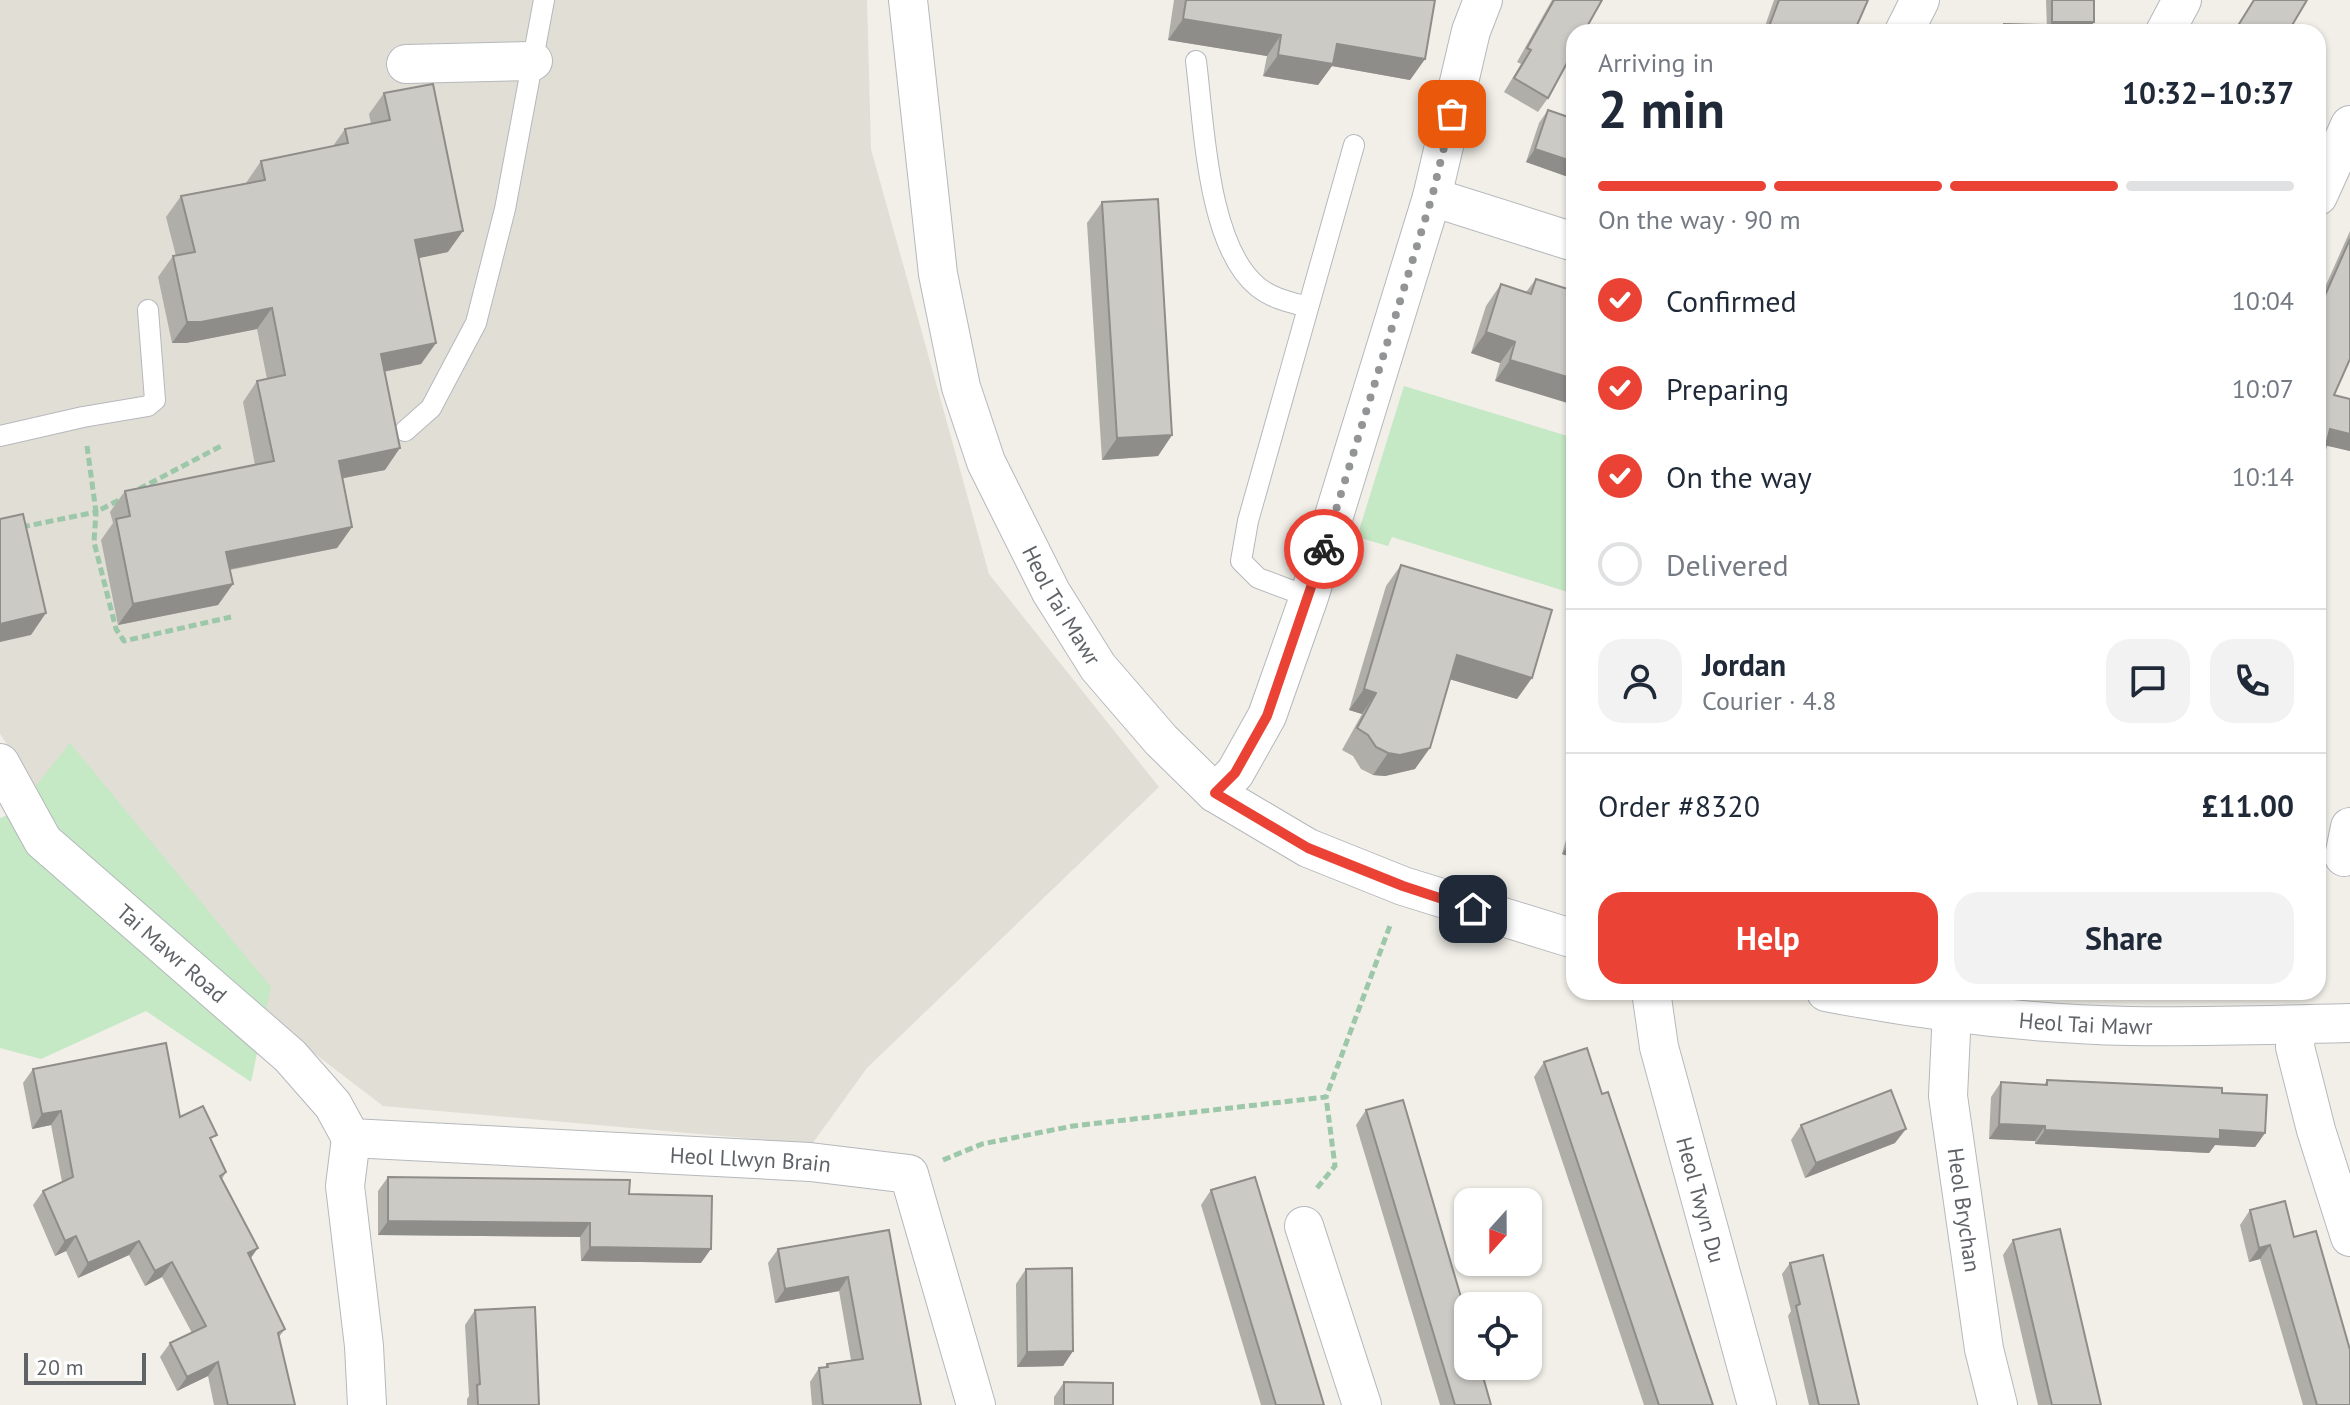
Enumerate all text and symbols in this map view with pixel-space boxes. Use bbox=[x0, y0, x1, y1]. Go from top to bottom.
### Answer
text: Arriving in bbox=[1598, 46, 1714, 79]
text: 10:32–10:37 bbox=[2122, 73, 2294, 112]
text: 2 min bbox=[1598, 75, 1725, 142]
pin bbox=[1418, 80, 1486, 148]
icon: bag bbox=[1430, 92, 1474, 136]
text: On the way · 90 m bbox=[1598, 203, 1801, 236]
icon: check bbox=[1598, 278, 1642, 322]
text: Confirmed bbox=[1666, 281, 1797, 320]
text: 10:04 bbox=[2232, 284, 2294, 317]
icon: check bbox=[1598, 366, 1642, 410]
text: Preparing bbox=[1666, 369, 1789, 408]
text: 10:07 bbox=[2232, 372, 2294, 405]
icon: check bbox=[1598, 454, 1642, 498]
text: On the way bbox=[1666, 457, 1812, 496]
text: 10:14 bbox=[2232, 460, 2294, 493]
courier bbox=[1284, 509, 1364, 589]
icon: bike bbox=[1302, 527, 1346, 571]
street label: Heol Tai Mawr bbox=[1016, 541, 1107, 671]
text: Delivered bbox=[1666, 545, 1789, 584]
button: person bbox=[1598, 639, 1682, 723]
button: chat bbox=[2106, 639, 2190, 723]
button: phone bbox=[2210, 639, 2294, 723]
text: Jordan bbox=[1702, 645, 1786, 684]
text: Courier · 4.8 bbox=[1702, 684, 1836, 717]
text: Order #8320 bbox=[1598, 786, 1760, 825]
text: £11.00 bbox=[2202, 786, 2294, 825]
pin bbox=[1439, 875, 1507, 943]
icon: home bbox=[1451, 887, 1495, 931]
button: Help bbox=[1598, 892, 1938, 984]
button: Share bbox=[1954, 892, 2294, 984]
street label: Tai Mawr Road bbox=[111, 898, 233, 1009]
street label: Heol Tai Mawr bbox=[2018, 1006, 2153, 1040]
street label: Heol Twyn Du bbox=[1670, 1134, 1731, 1266]
street label: Heol Llwyn Brain bbox=[669, 1141, 833, 1178]
street label: Heol Brychan bbox=[1942, 1146, 1987, 1274]
north arrow bbox=[1454, 1188, 1542, 1276]
map controls bbox=[1454, 1188, 1542, 1380]
button: locate bbox=[1454, 1292, 1542, 1380]
scale bar bbox=[24, 1349, 146, 1385]
text: 20 m bbox=[36, 1353, 84, 1381]

